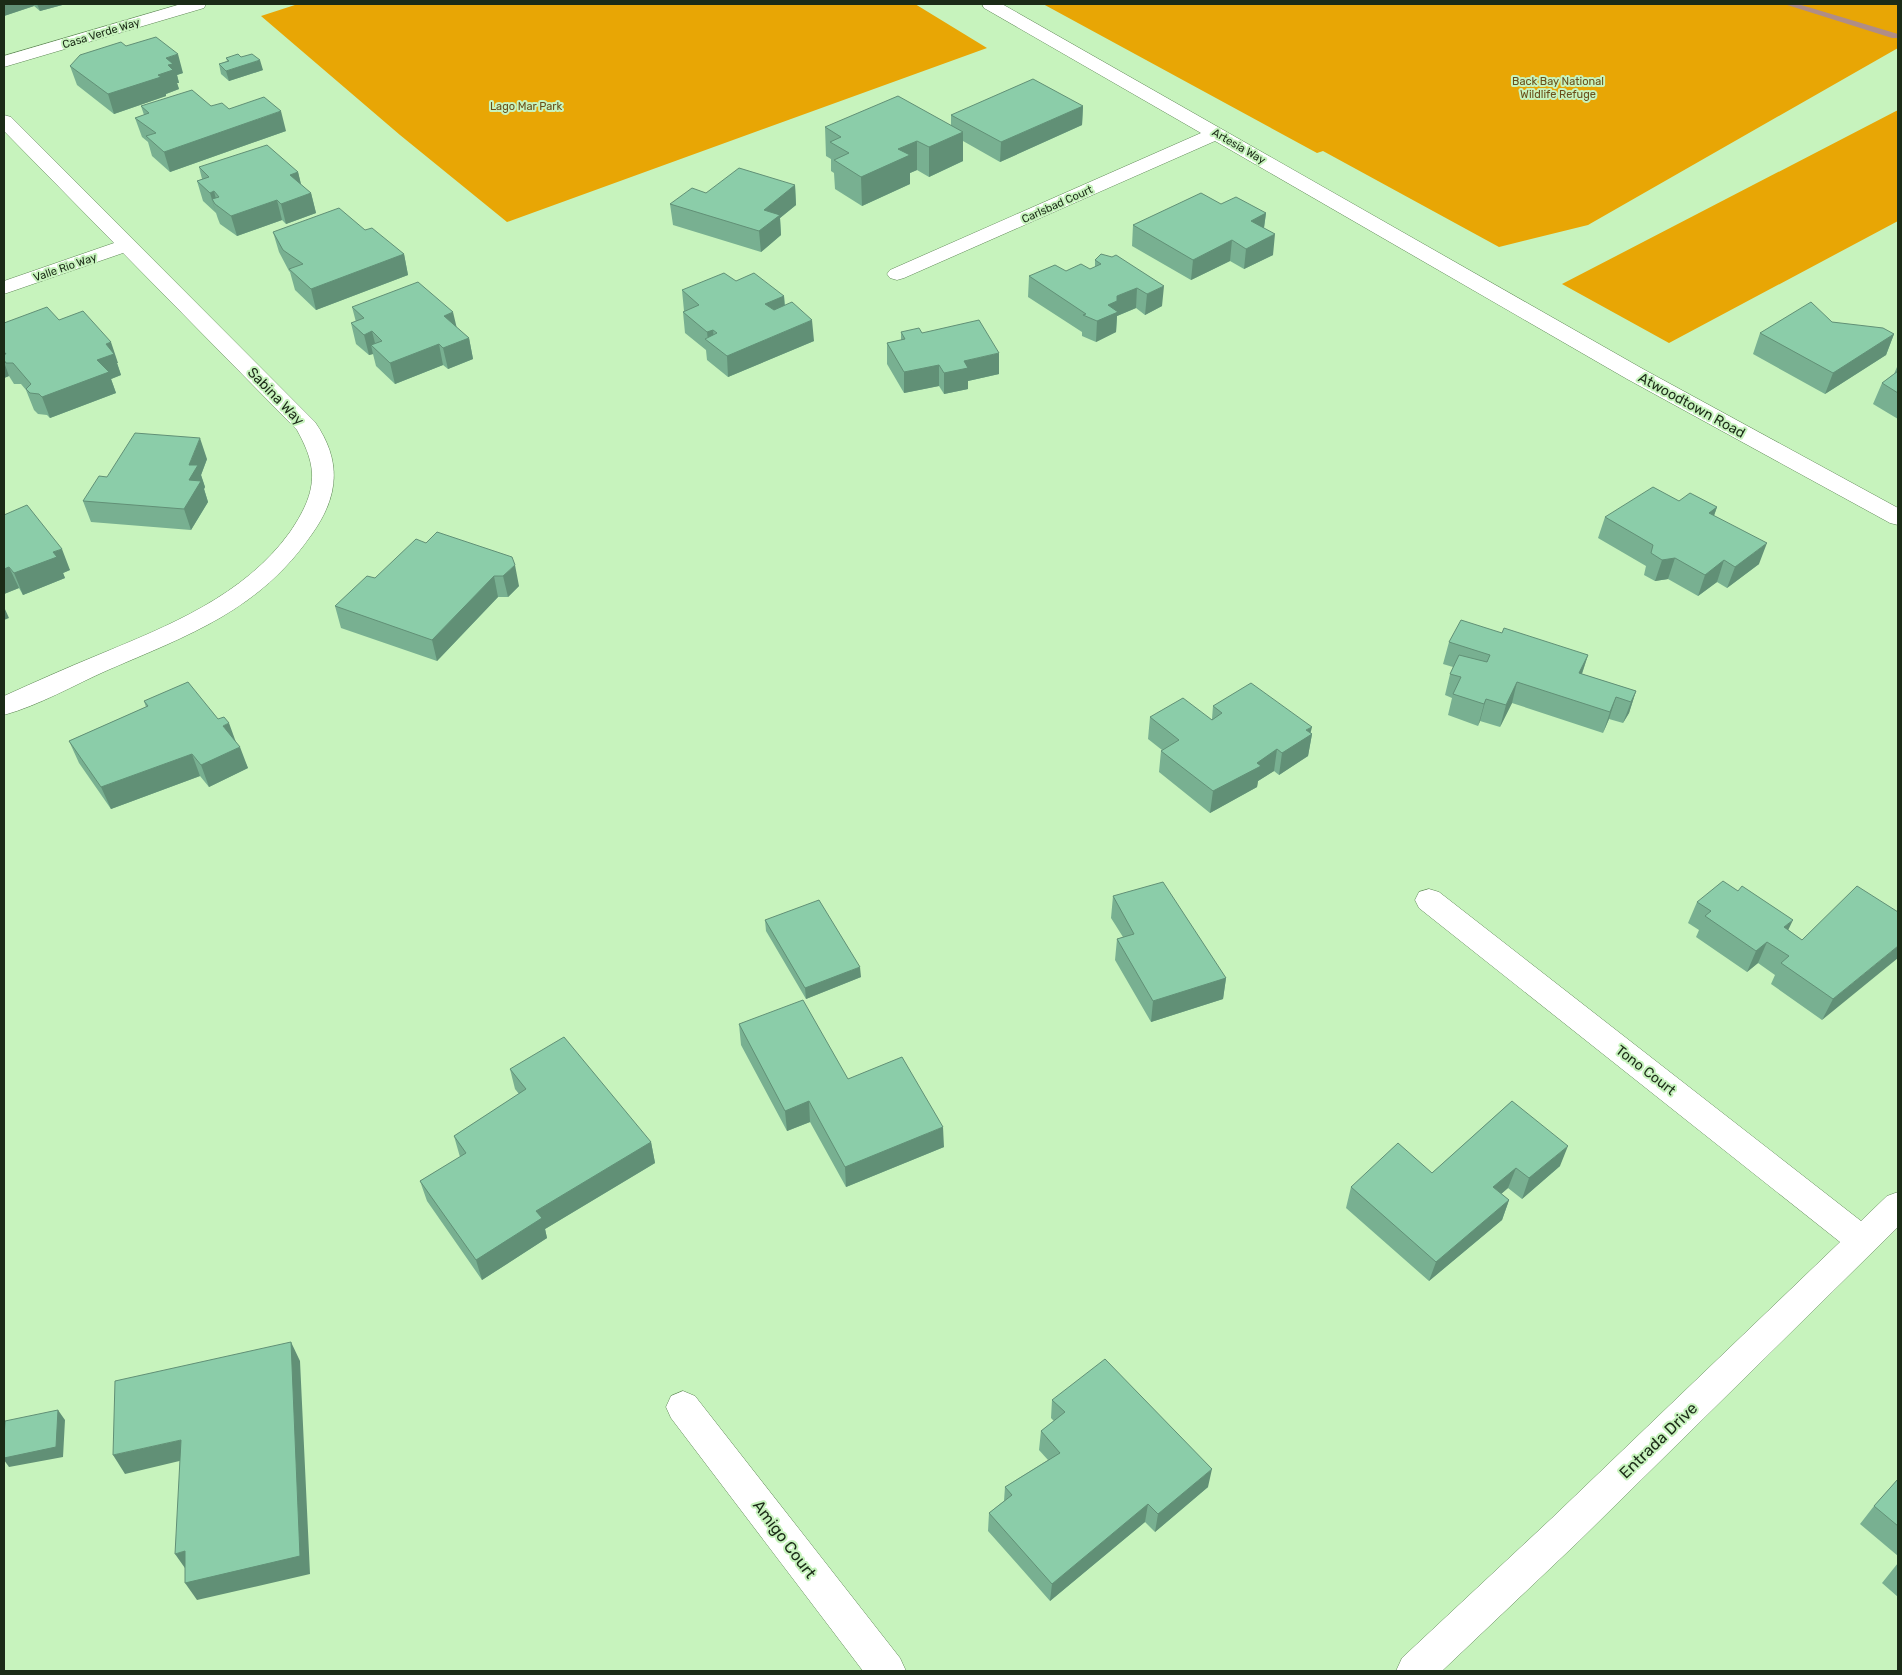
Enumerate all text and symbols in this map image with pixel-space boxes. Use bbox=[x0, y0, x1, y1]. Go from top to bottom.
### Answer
street label: Casa Verde Way bbox=[61, 16, 141, 51]
park label: Back Bay National Wildlife Refuge bbox=[1512, 75, 1604, 101]
park label: Lago Mar Park bbox=[490, 100, 562, 113]
street label: Artesia Way bbox=[1210, 126, 1268, 167]
street label: Carlsbad Court bbox=[1020, 183, 1095, 226]
street label: Valle Rio Way bbox=[32, 251, 99, 284]
street label: Sabina Way bbox=[244, 364, 308, 429]
street label: Atwoodtown Road bbox=[1635, 369, 1748, 442]
street label: Tono Court bbox=[1612, 1042, 1679, 1099]
street label: Entrada Drive bbox=[1615, 1398, 1701, 1482]
street label: Amigo Court bbox=[749, 1496, 820, 1582]

